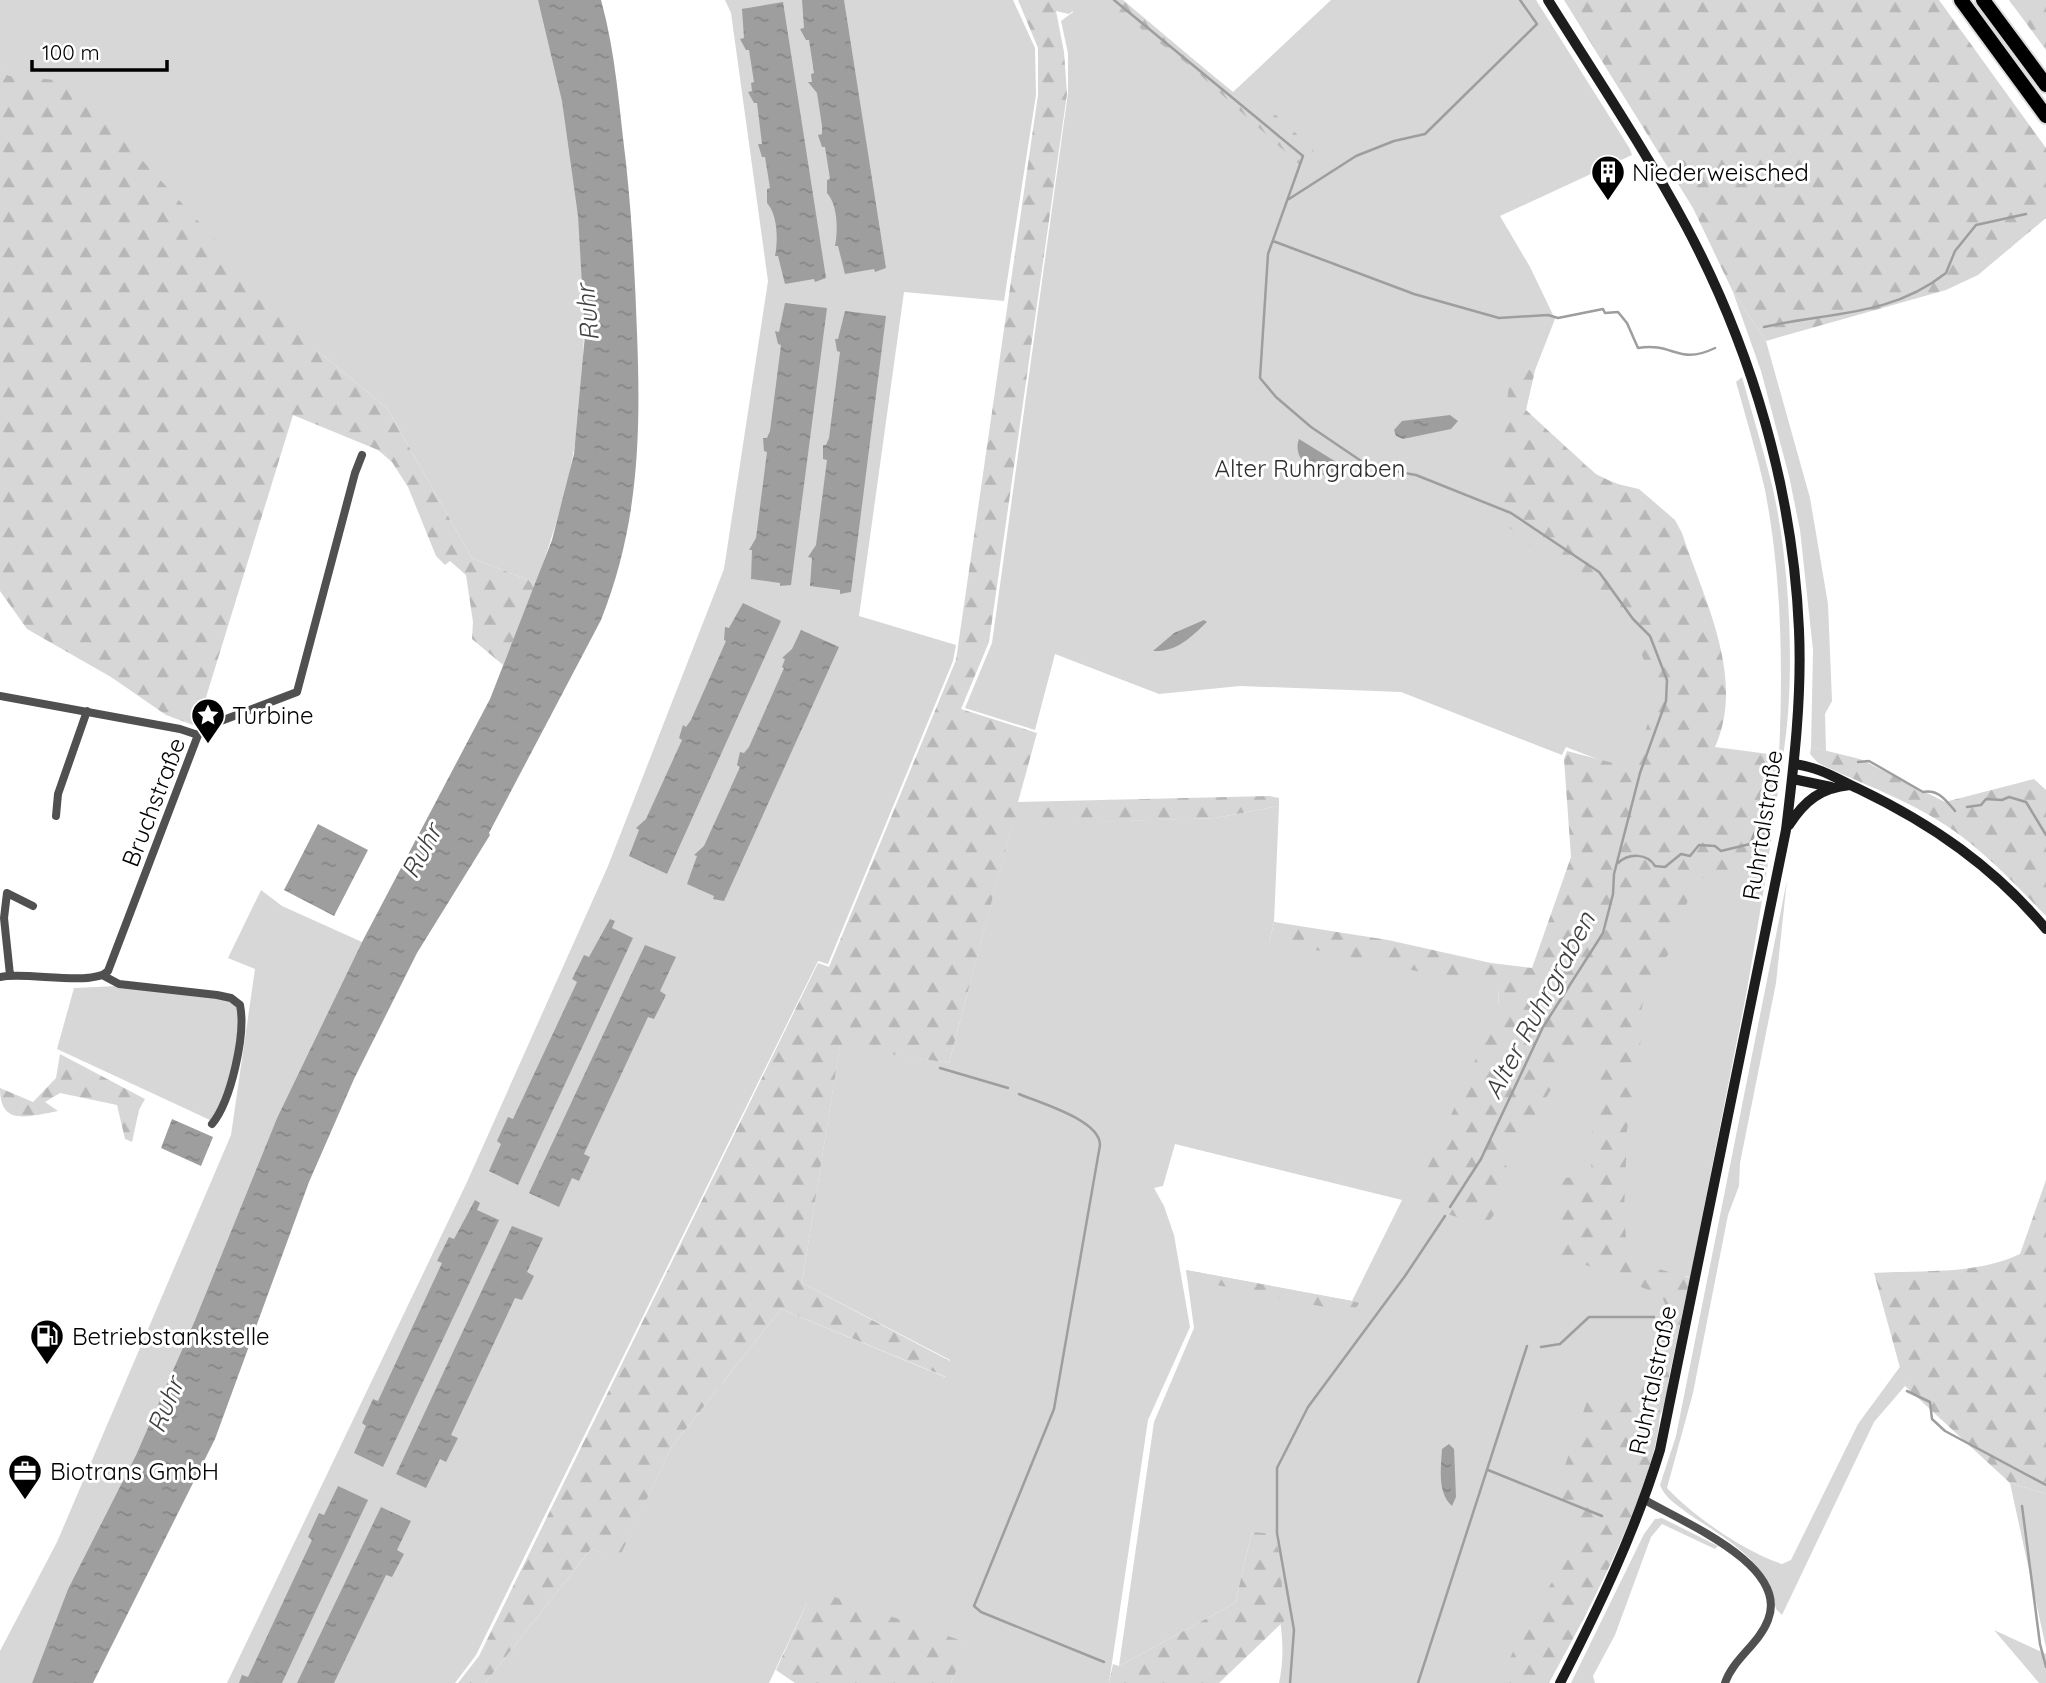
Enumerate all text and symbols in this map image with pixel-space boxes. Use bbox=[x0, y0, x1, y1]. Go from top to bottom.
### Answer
scale bar bbox=[32, 28, 166, 72]
text: 100 m bbox=[42, 39, 100, 65]
building icon: Niederweisched bbox=[1589, 153, 1627, 202]
place label: Niederweisched bbox=[1632, 157, 1809, 187]
water label: Ruhr bbox=[568, 280, 606, 343]
park label: Alter Ruhrgraben bbox=[1215, 453, 1405, 483]
place icon: Turbine bbox=[189, 696, 227, 745]
place label: Turbine bbox=[232, 700, 314, 730]
street label: Bruchstraße bbox=[115, 733, 191, 871]
street label: Ruhrtalstraße bbox=[1735, 748, 1789, 902]
water label: Ruhr bbox=[393, 816, 450, 884]
water label: Alter Ruhrgraben bbox=[1476, 905, 1603, 1104]
street label: Ruhrtalstraße bbox=[1622, 1303, 1682, 1457]
fuel station icon: Betriebstankstelle bbox=[28, 1317, 66, 1366]
place label: Betriebstankstelle bbox=[72, 1321, 270, 1351]
water label: Ruhr bbox=[139, 1370, 192, 1437]
office icon: Biotrans GmbH bbox=[6, 1452, 44, 1501]
place label: Biotrans GmbH bbox=[50, 1456, 219, 1486]

